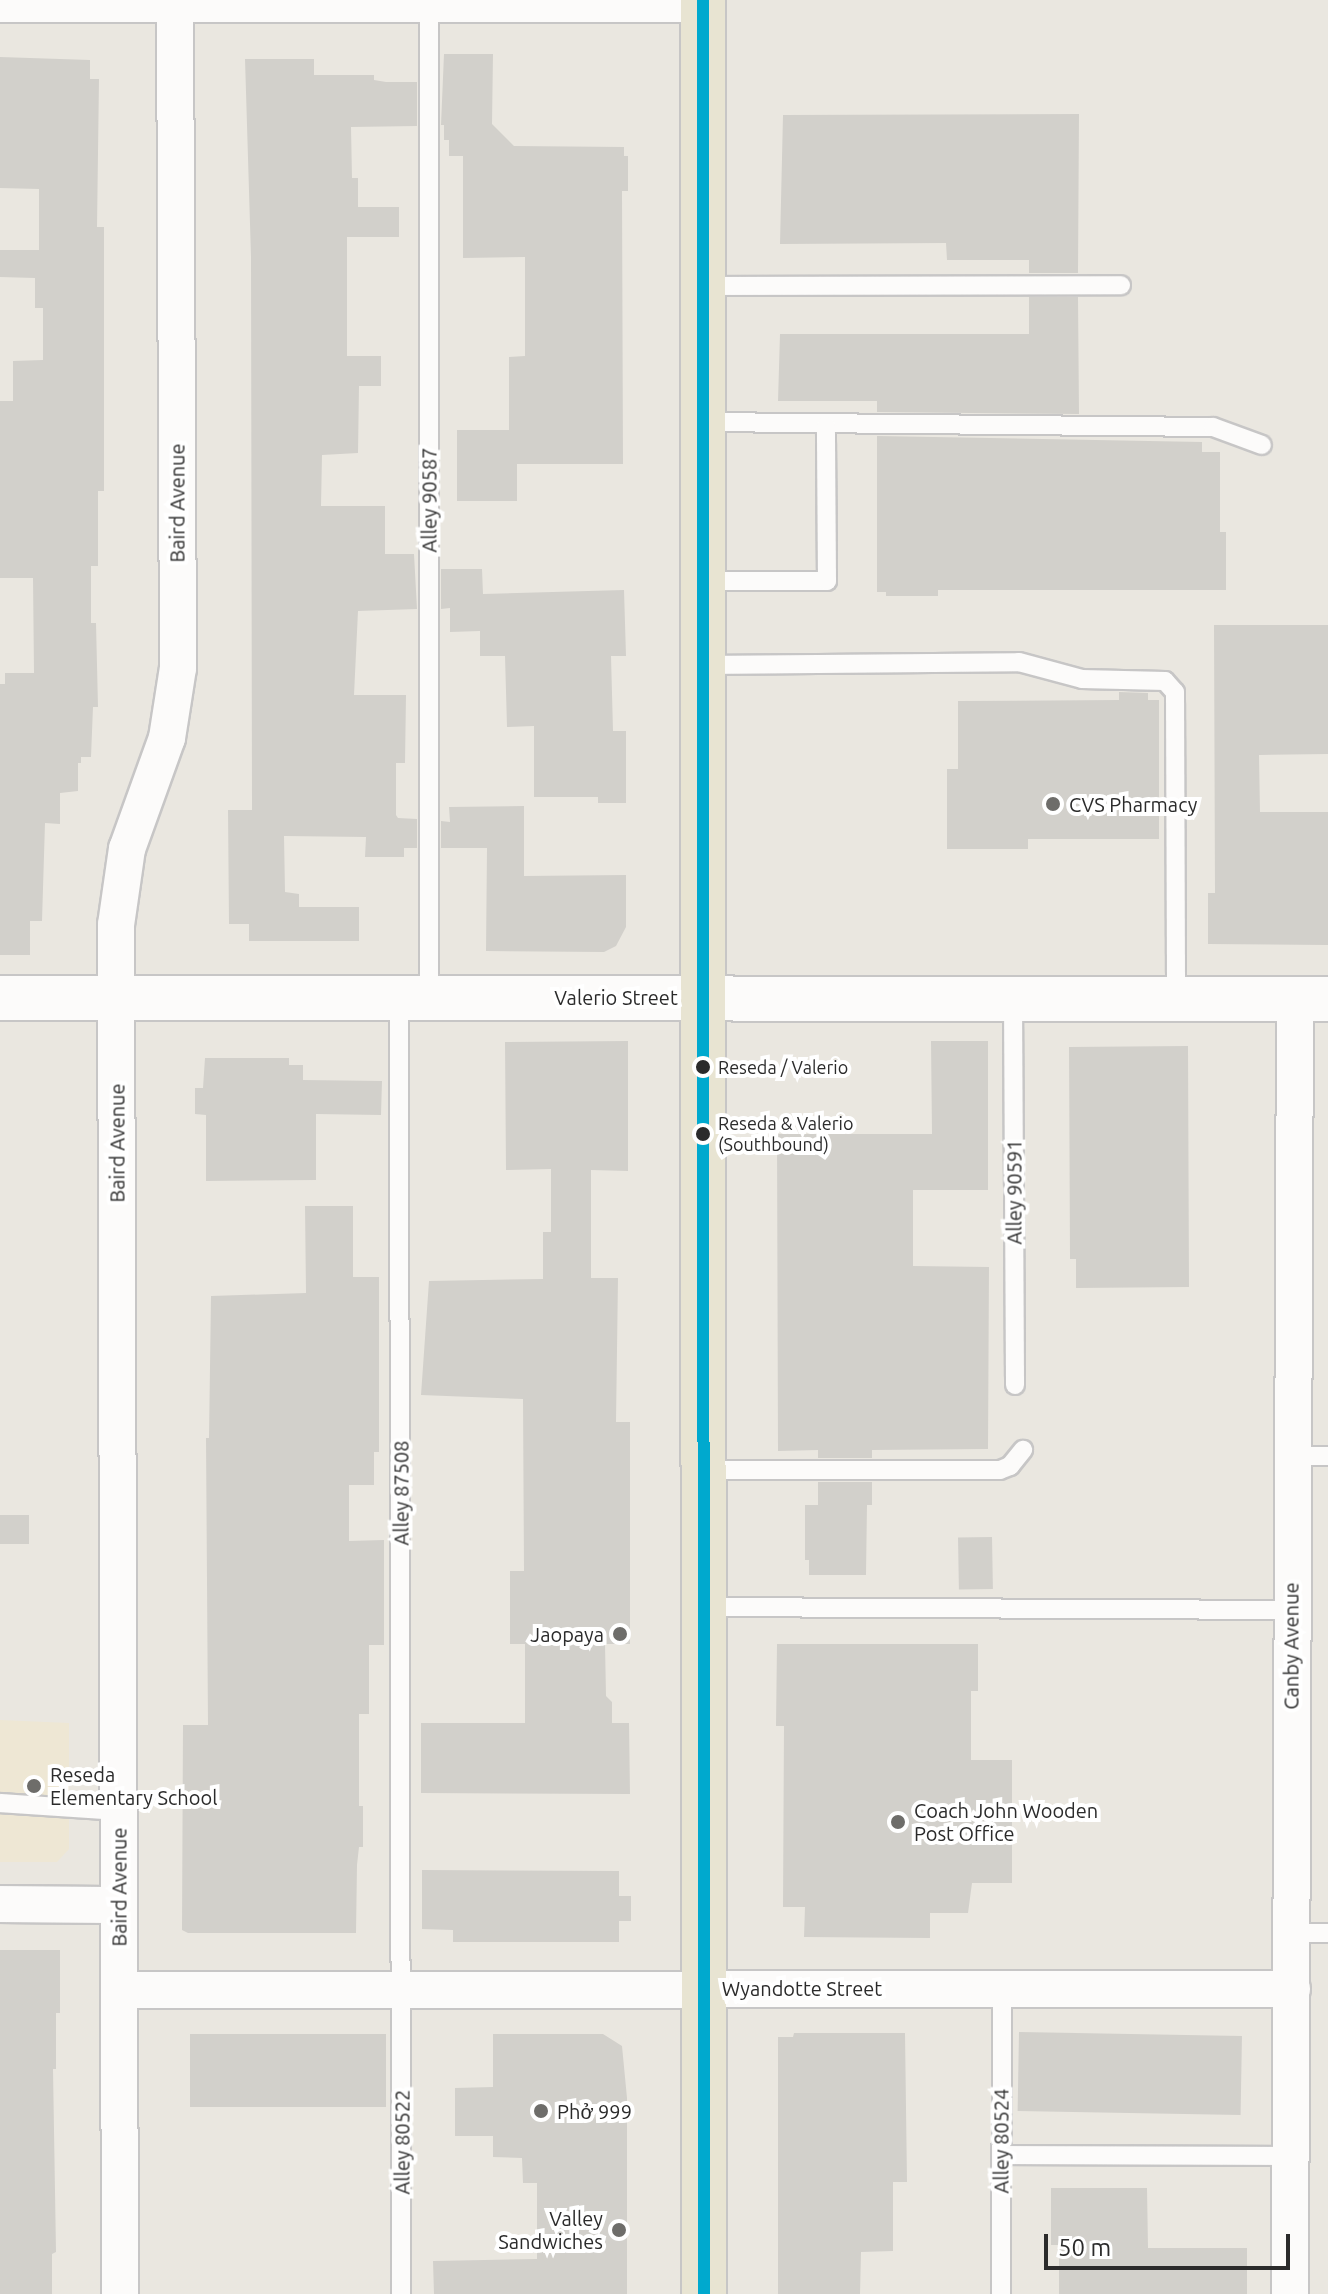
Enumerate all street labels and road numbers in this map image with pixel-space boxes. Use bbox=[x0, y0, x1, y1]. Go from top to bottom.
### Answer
street label: Baird Avenue bbox=[165, 443, 189, 563]
street label: Alley 90587 bbox=[417, 447, 441, 553]
street label: Valerio Street bbox=[554, 985, 678, 1009]
street label: Baird Avenue bbox=[105, 1083, 129, 1203]
street label: Alley 90591 bbox=[1002, 1139, 1026, 1245]
street label: Alley 87508 bbox=[389, 1440, 413, 1546]
street label: Canby Avenue bbox=[1279, 1582, 1303, 1710]
street label: Baird Avenue bbox=[107, 1827, 131, 1947]
street label: Wyandotte Street bbox=[722, 1976, 882, 2000]
street label: Alley 80524 bbox=[989, 2088, 1013, 2194]
street label: Alley 80522 bbox=[390, 2089, 414, 2195]

